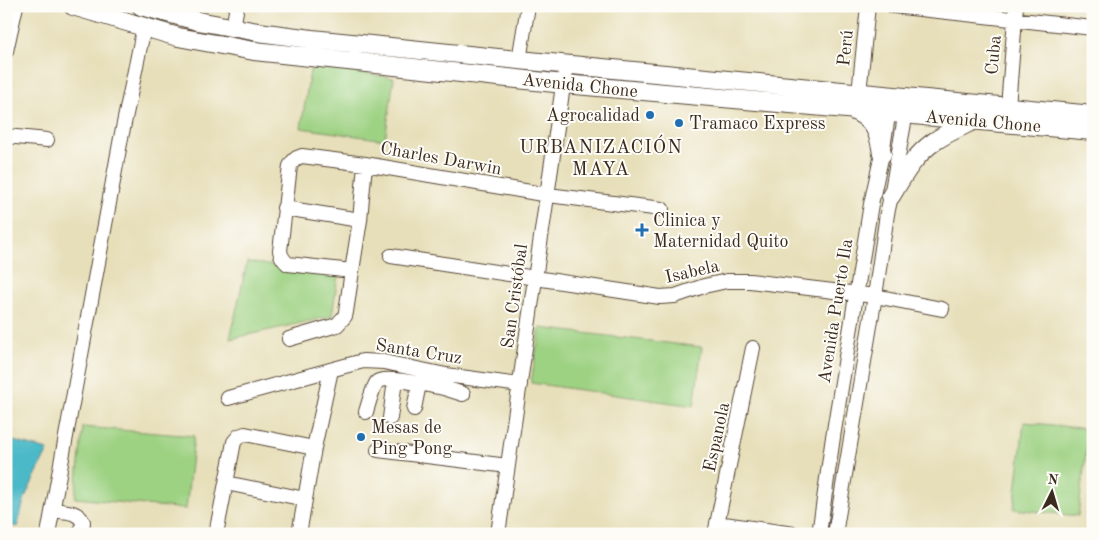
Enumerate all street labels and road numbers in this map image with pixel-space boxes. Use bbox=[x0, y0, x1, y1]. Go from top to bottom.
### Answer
street label: Perú bbox=[835, 29, 857, 67]
street label: Cuba bbox=[983, 34, 1005, 76]
street label: Avenida Chone bbox=[521, 71, 639, 101]
street label: Avenida Chone bbox=[924, 108, 1042, 136]
street label: Charles Darwin bbox=[379, 139, 503, 179]
street label: Avenida Puerto Ila bbox=[816, 238, 856, 385]
street label: San Cristóbal bbox=[499, 243, 531, 349]
street label: Isabela bbox=[663, 257, 721, 287]
street label: Santa Cruz bbox=[374, 336, 463, 368]
street label: Espanola bbox=[701, 401, 733, 474]

